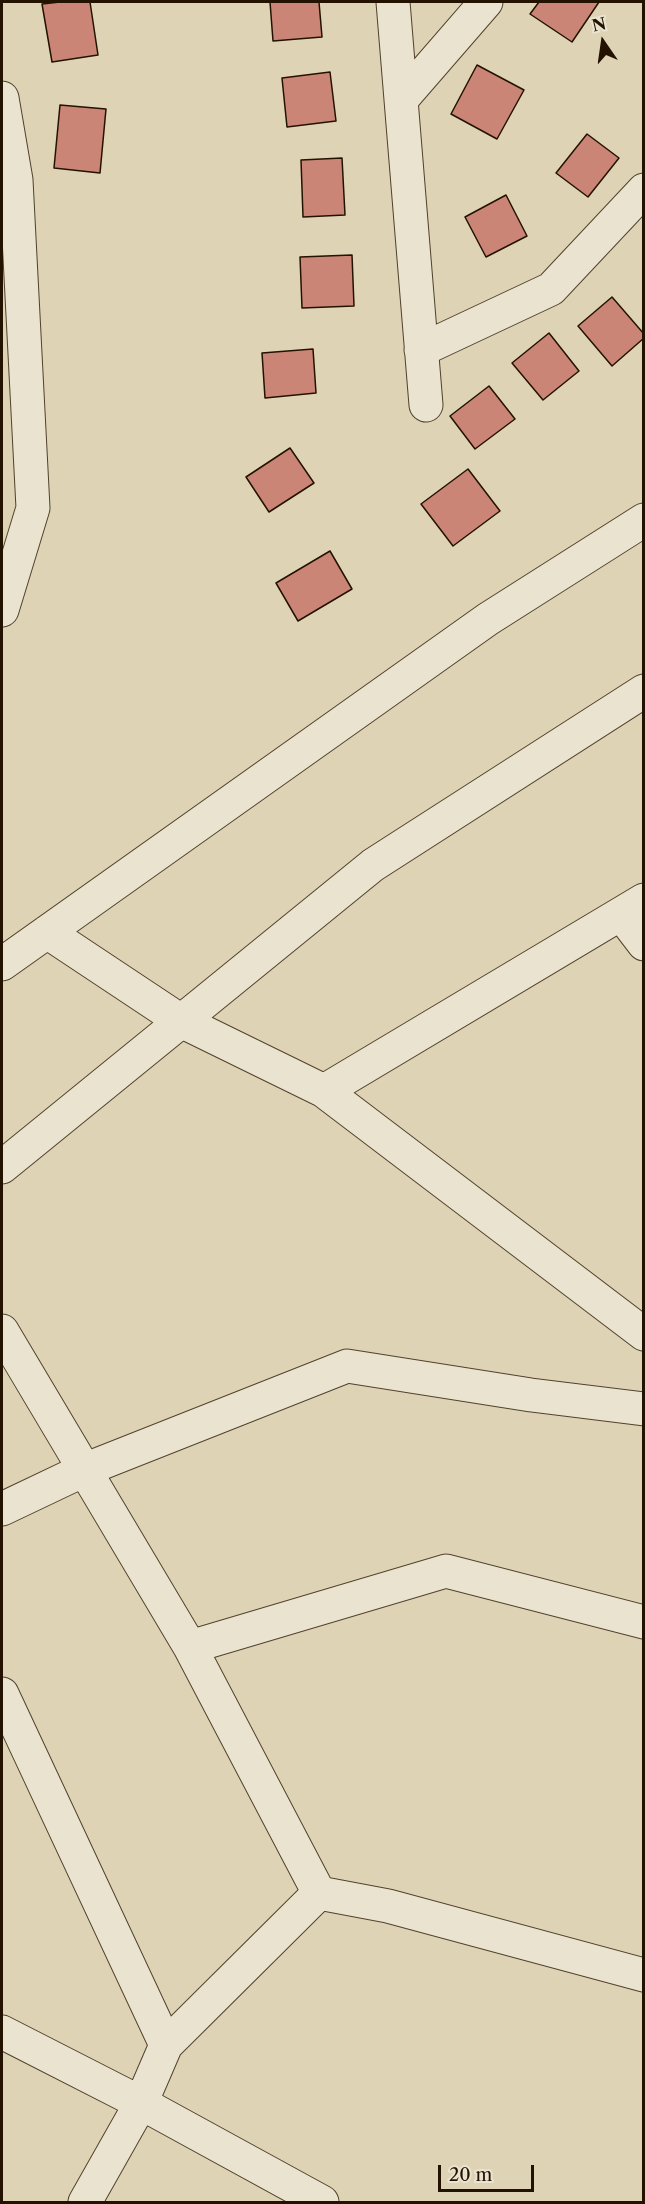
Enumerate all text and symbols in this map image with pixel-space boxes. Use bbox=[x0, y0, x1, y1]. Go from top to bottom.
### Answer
north arrow bbox=[573, 12, 633, 72]
text: N bbox=[590, 13, 608, 36]
scale bar bbox=[441, 2153, 537, 2191]
text: 20 m bbox=[449, 2164, 492, 2186]

